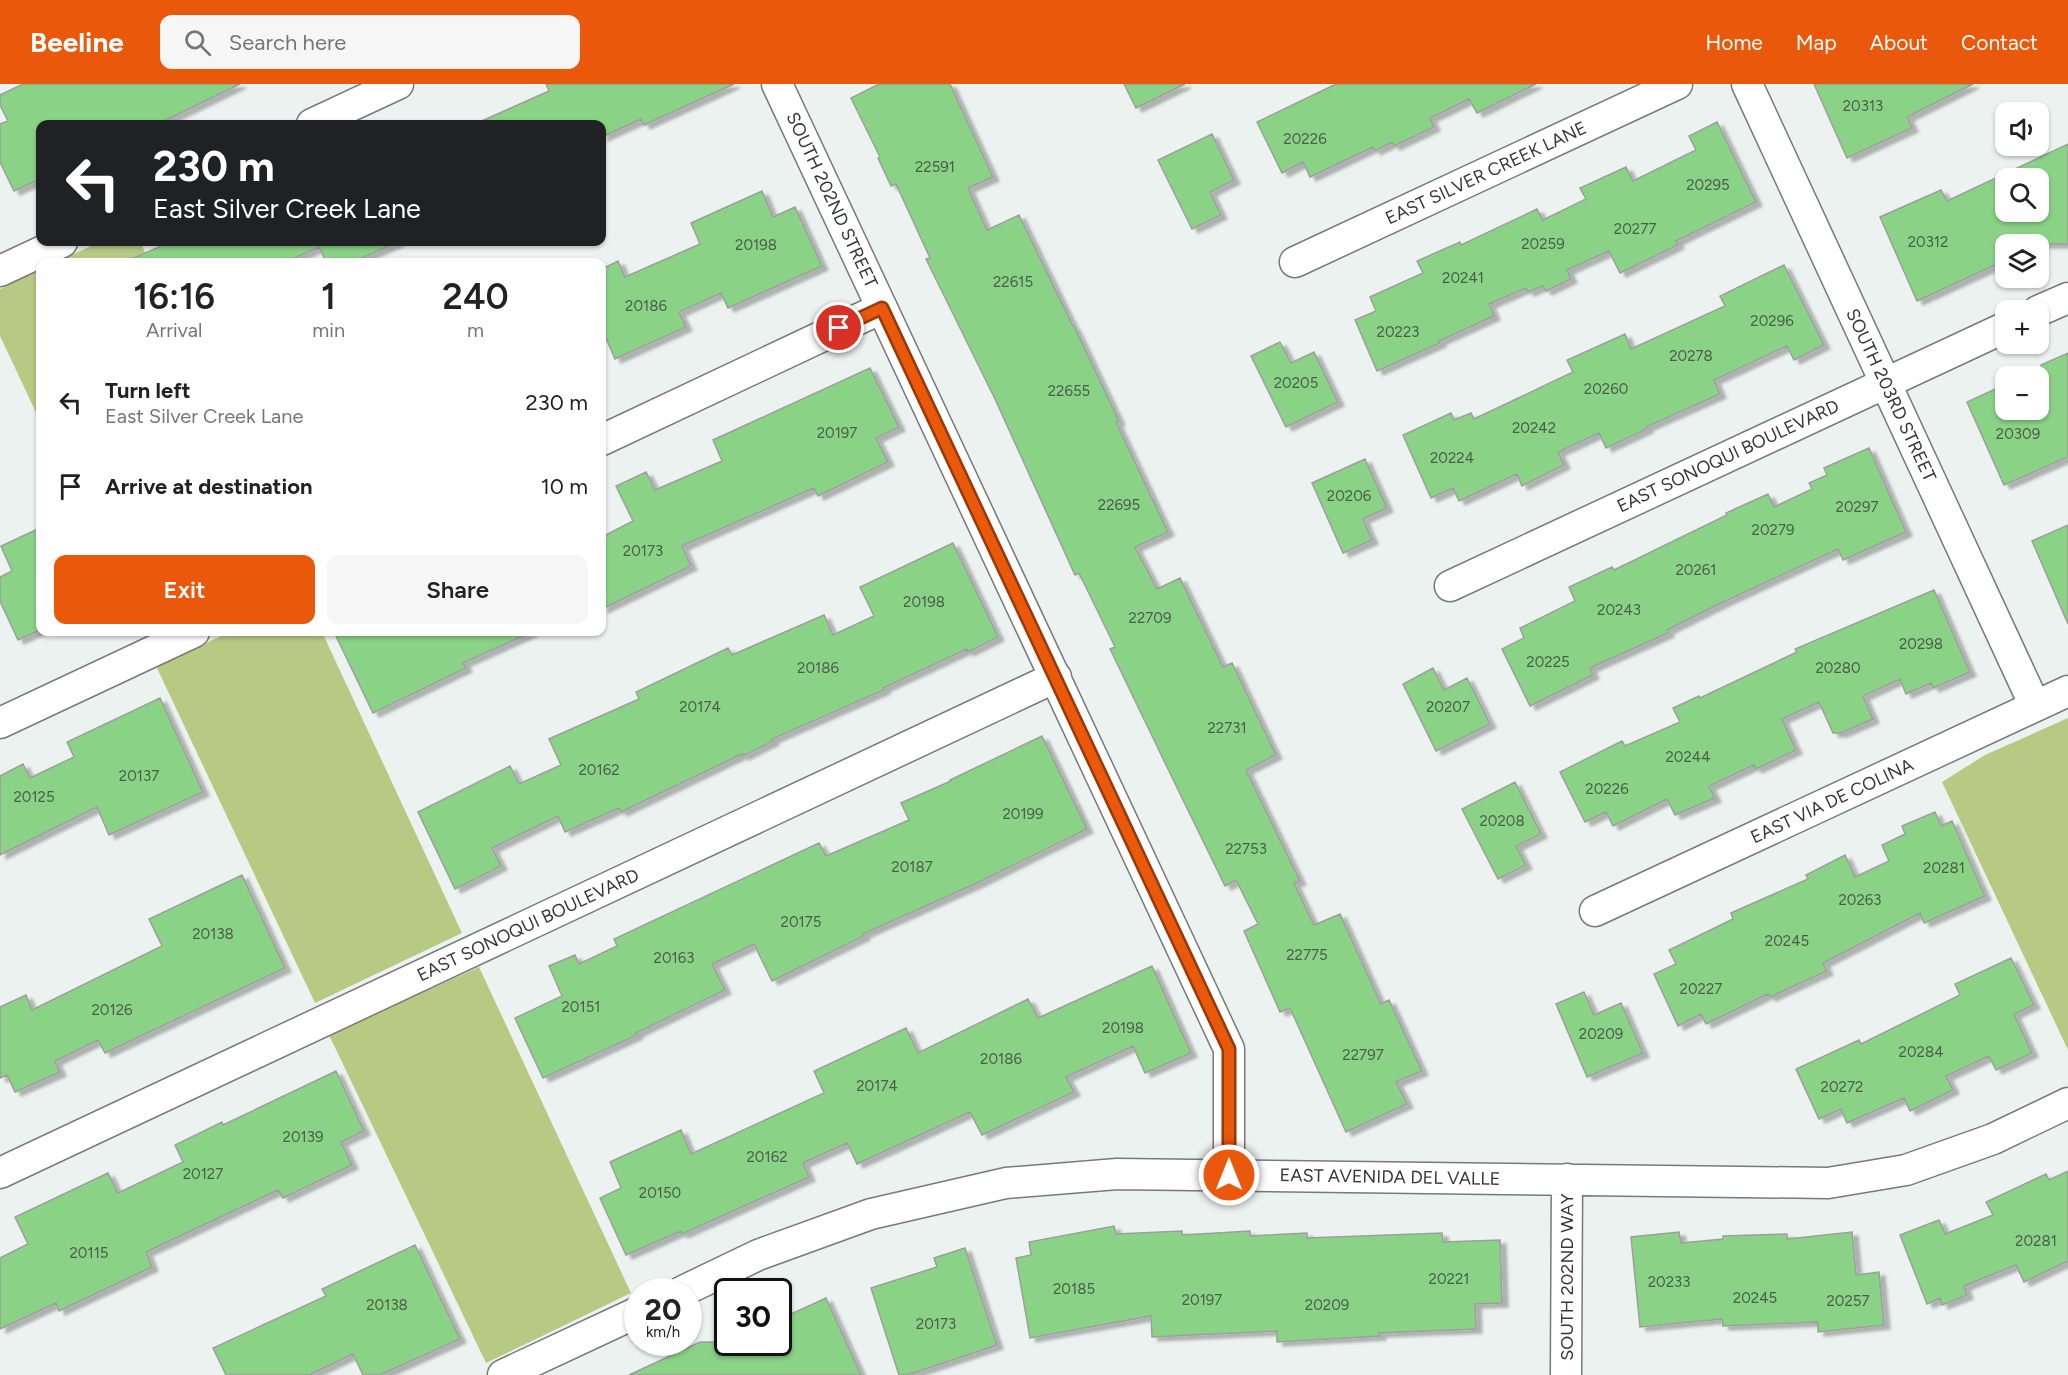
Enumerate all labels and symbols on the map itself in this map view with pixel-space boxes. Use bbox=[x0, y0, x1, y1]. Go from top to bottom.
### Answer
house number: 20313 bbox=[1843, 97, 1883, 115]
street label: SOUTH 202ND STREET bbox=[782, 109, 882, 291]
street label: EAST SILVER CREEK LANE bbox=[1382, 117, 1590, 229]
house number: 20226 bbox=[1283, 130, 1327, 148]
house number: 22591 bbox=[915, 158, 955, 176]
house number: 20295 bbox=[1686, 176, 1730, 194]
house number: 20277 bbox=[1614, 220, 1656, 238]
house number: 20312 bbox=[1908, 233, 1948, 251]
house number: 20259 bbox=[1521, 235, 1565, 253]
house number: 20198 bbox=[735, 236, 777, 254]
house number: 20241 bbox=[1442, 269, 1484, 287]
house number: 22615 bbox=[993, 273, 1033, 291]
house number: 20186 bbox=[625, 297, 667, 315]
pin bbox=[813, 302, 864, 353]
street label: SOUTH 203RD STREET bbox=[1841, 305, 1941, 485]
house number: 20296 bbox=[1750, 312, 1794, 330]
house number: 20223 bbox=[1377, 323, 1419, 341]
house number: 20278 bbox=[1669, 347, 1713, 365]
house number: 20205 bbox=[1274, 374, 1318, 392]
house number: 20260 bbox=[1584, 380, 1628, 398]
house number: 22655 bbox=[1048, 382, 1090, 400]
street label: EAST SONOQUI BOULEVARD bbox=[1613, 395, 1843, 517]
house number: 20242 bbox=[1512, 419, 1556, 437]
house number: 20197 bbox=[817, 424, 857, 442]
house number: 20309 bbox=[1996, 425, 2040, 443]
house number: 20224 bbox=[1430, 449, 1474, 467]
house number: 20206 bbox=[1327, 487, 1372, 505]
house number: 22695 bbox=[1098, 496, 1140, 514]
house number: 20297 bbox=[1836, 498, 1878, 516]
house number: 20279 bbox=[1752, 521, 1794, 539]
house number: 20173 bbox=[623, 542, 663, 560]
house number: 20261 bbox=[1675, 561, 1717, 579]
house number: 20198 bbox=[903, 593, 945, 611]
house number: 20243 bbox=[1597, 601, 1641, 619]
house number: 22709 bbox=[1129, 609, 1171, 627]
house number: 20298 bbox=[1899, 635, 1943, 653]
house number: 20225 bbox=[1526, 653, 1570, 671]
house number: 20186 bbox=[797, 659, 839, 677]
house number: 20280 bbox=[1815, 659, 1861, 677]
house number: 20174 bbox=[679, 698, 721, 716]
house number: 20207 bbox=[1426, 698, 1470, 716]
house number: 22731 bbox=[1207, 719, 1247, 737]
house number: 20244 bbox=[1665, 748, 1711, 766]
street label: EAST VIA DE COLINA bbox=[1747, 754, 1917, 848]
house number: 20162 bbox=[578, 761, 620, 779]
house number: 20137 bbox=[119, 767, 159, 785]
house number: 20226 bbox=[1585, 780, 1629, 798]
house number: 20125 bbox=[13, 788, 55, 806]
house number: 20199 bbox=[1002, 805, 1044, 823]
house number: 20208 bbox=[1479, 812, 1525, 830]
house number: 22753 bbox=[1225, 840, 1267, 858]
house number: 20187 bbox=[891, 858, 933, 876]
house number: 20281 bbox=[1923, 859, 1965, 877]
street label: EAST SONOQUI BOULEVARD bbox=[413, 864, 643, 986]
house number: 20263 bbox=[1838, 891, 1882, 909]
house number: 20175 bbox=[781, 913, 821, 931]
house number: 20138 bbox=[192, 925, 234, 943]
house number: 20245 bbox=[1765, 932, 1809, 950]
house number: 22775 bbox=[1286, 946, 1328, 964]
house number: 20163 bbox=[654, 949, 694, 967]
house number: 20227 bbox=[1680, 980, 1722, 998]
house number: 20151 bbox=[561, 998, 601, 1016]
house number: 20126 bbox=[91, 1001, 133, 1019]
house number: 20198 bbox=[1102, 1019, 1144, 1037]
house number: 20209 bbox=[1579, 1025, 1623, 1043]
house number: 20284 bbox=[1899, 1043, 1943, 1061]
house number: 22797 bbox=[1342, 1046, 1384, 1064]
house number: 20186 bbox=[980, 1050, 1022, 1068]
house number: 20174 bbox=[856, 1077, 898, 1095]
house number: 20272 bbox=[1821, 1078, 1863, 1096]
house number: 20139 bbox=[283, 1128, 323, 1146]
position arrow bbox=[1197, 1143, 1261, 1207]
house number: 20162 bbox=[746, 1148, 788, 1166]
street label: EAST AVENIDA DEL VALLE bbox=[1279, 1164, 1501, 1190]
house number: 20127 bbox=[183, 1165, 223, 1183]
house number: 20150 bbox=[639, 1184, 681, 1202]
street label: SOUTH 202ND WAY bbox=[1556, 1193, 1578, 1361]
house number: 20281 bbox=[2015, 1232, 2057, 1250]
house number: 20115 bbox=[69, 1244, 109, 1262]
house number: 20221 bbox=[1429, 1270, 1469, 1288]
house number: 20233 bbox=[1648, 1273, 1690, 1291]
speed limit sign: 30 bbox=[714, 1278, 792, 1356]
house number: 20185 bbox=[1053, 1280, 1095, 1298]
house number: 20245 bbox=[1733, 1289, 1777, 1307]
house number: 20197 bbox=[1182, 1291, 1222, 1309]
house number: 20257 bbox=[1826, 1292, 1870, 1310]
house number: 20138 bbox=[366, 1296, 408, 1314]
house number: 20209 bbox=[1305, 1296, 1349, 1314]
house number: 20173 bbox=[916, 1315, 956, 1333]

